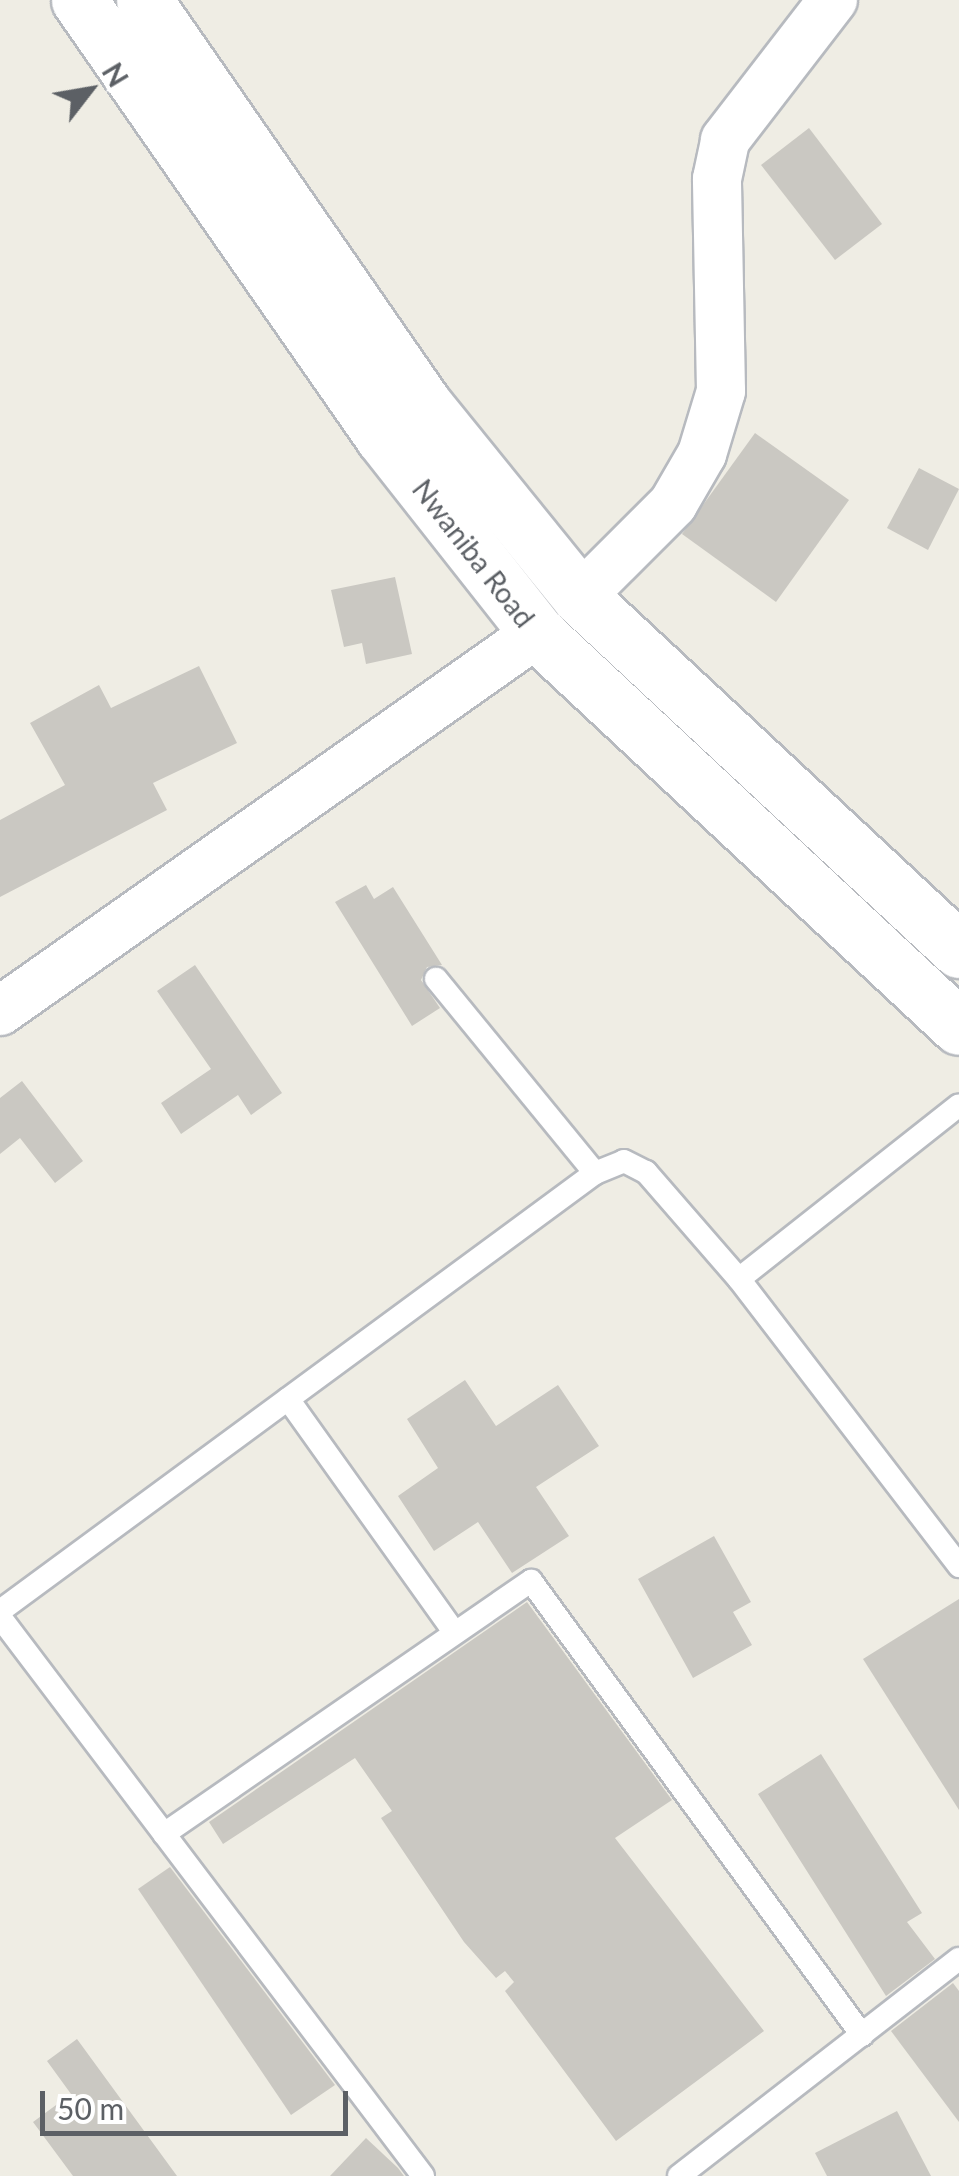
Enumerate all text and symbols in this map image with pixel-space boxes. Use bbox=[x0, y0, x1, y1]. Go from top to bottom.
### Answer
north arrow bbox=[40, 40, 140, 140]
text: N bbox=[96, 57, 136, 93]
street label: Nwaniba Road bbox=[406, 472, 542, 634]
scale bar bbox=[45, 2071, 352, 2133]
text: 50 m bbox=[57, 2090, 124, 2126]

